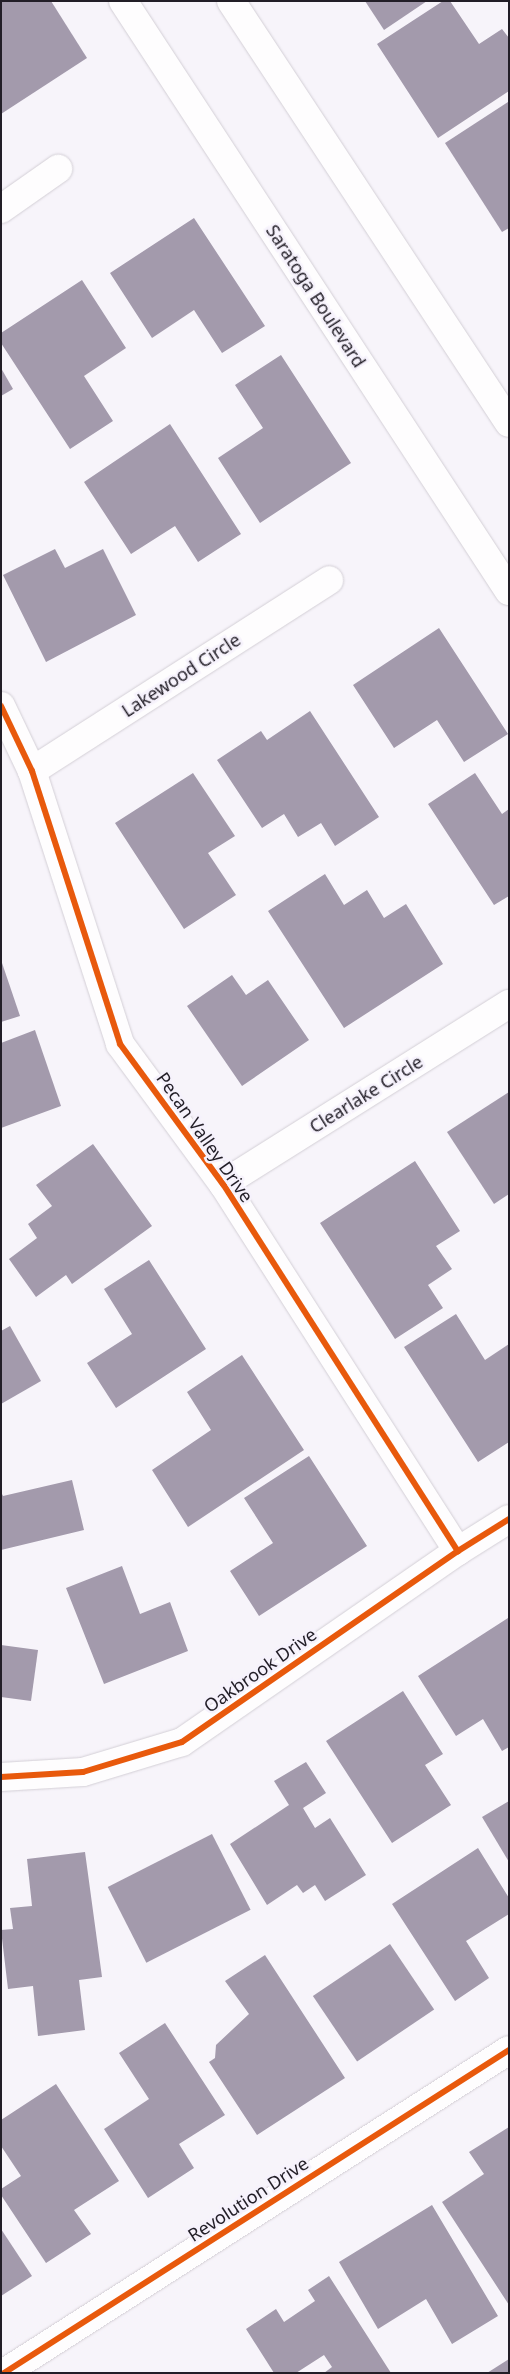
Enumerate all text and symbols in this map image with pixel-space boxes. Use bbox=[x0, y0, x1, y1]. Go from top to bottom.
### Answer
street label: Saratoga Boulevard bbox=[262, 221, 370, 371]
street label: Lakewood Circle bbox=[118, 629, 244, 721]
street label: Clearlake Circle bbox=[305, 1051, 427, 1137]
street label: Pecan Valley Drive bbox=[152, 1068, 258, 1206]
street label: Oakbrook Drive bbox=[200, 1623, 320, 1717]
street label: Revolution Drive bbox=[184, 2152, 312, 2246]

